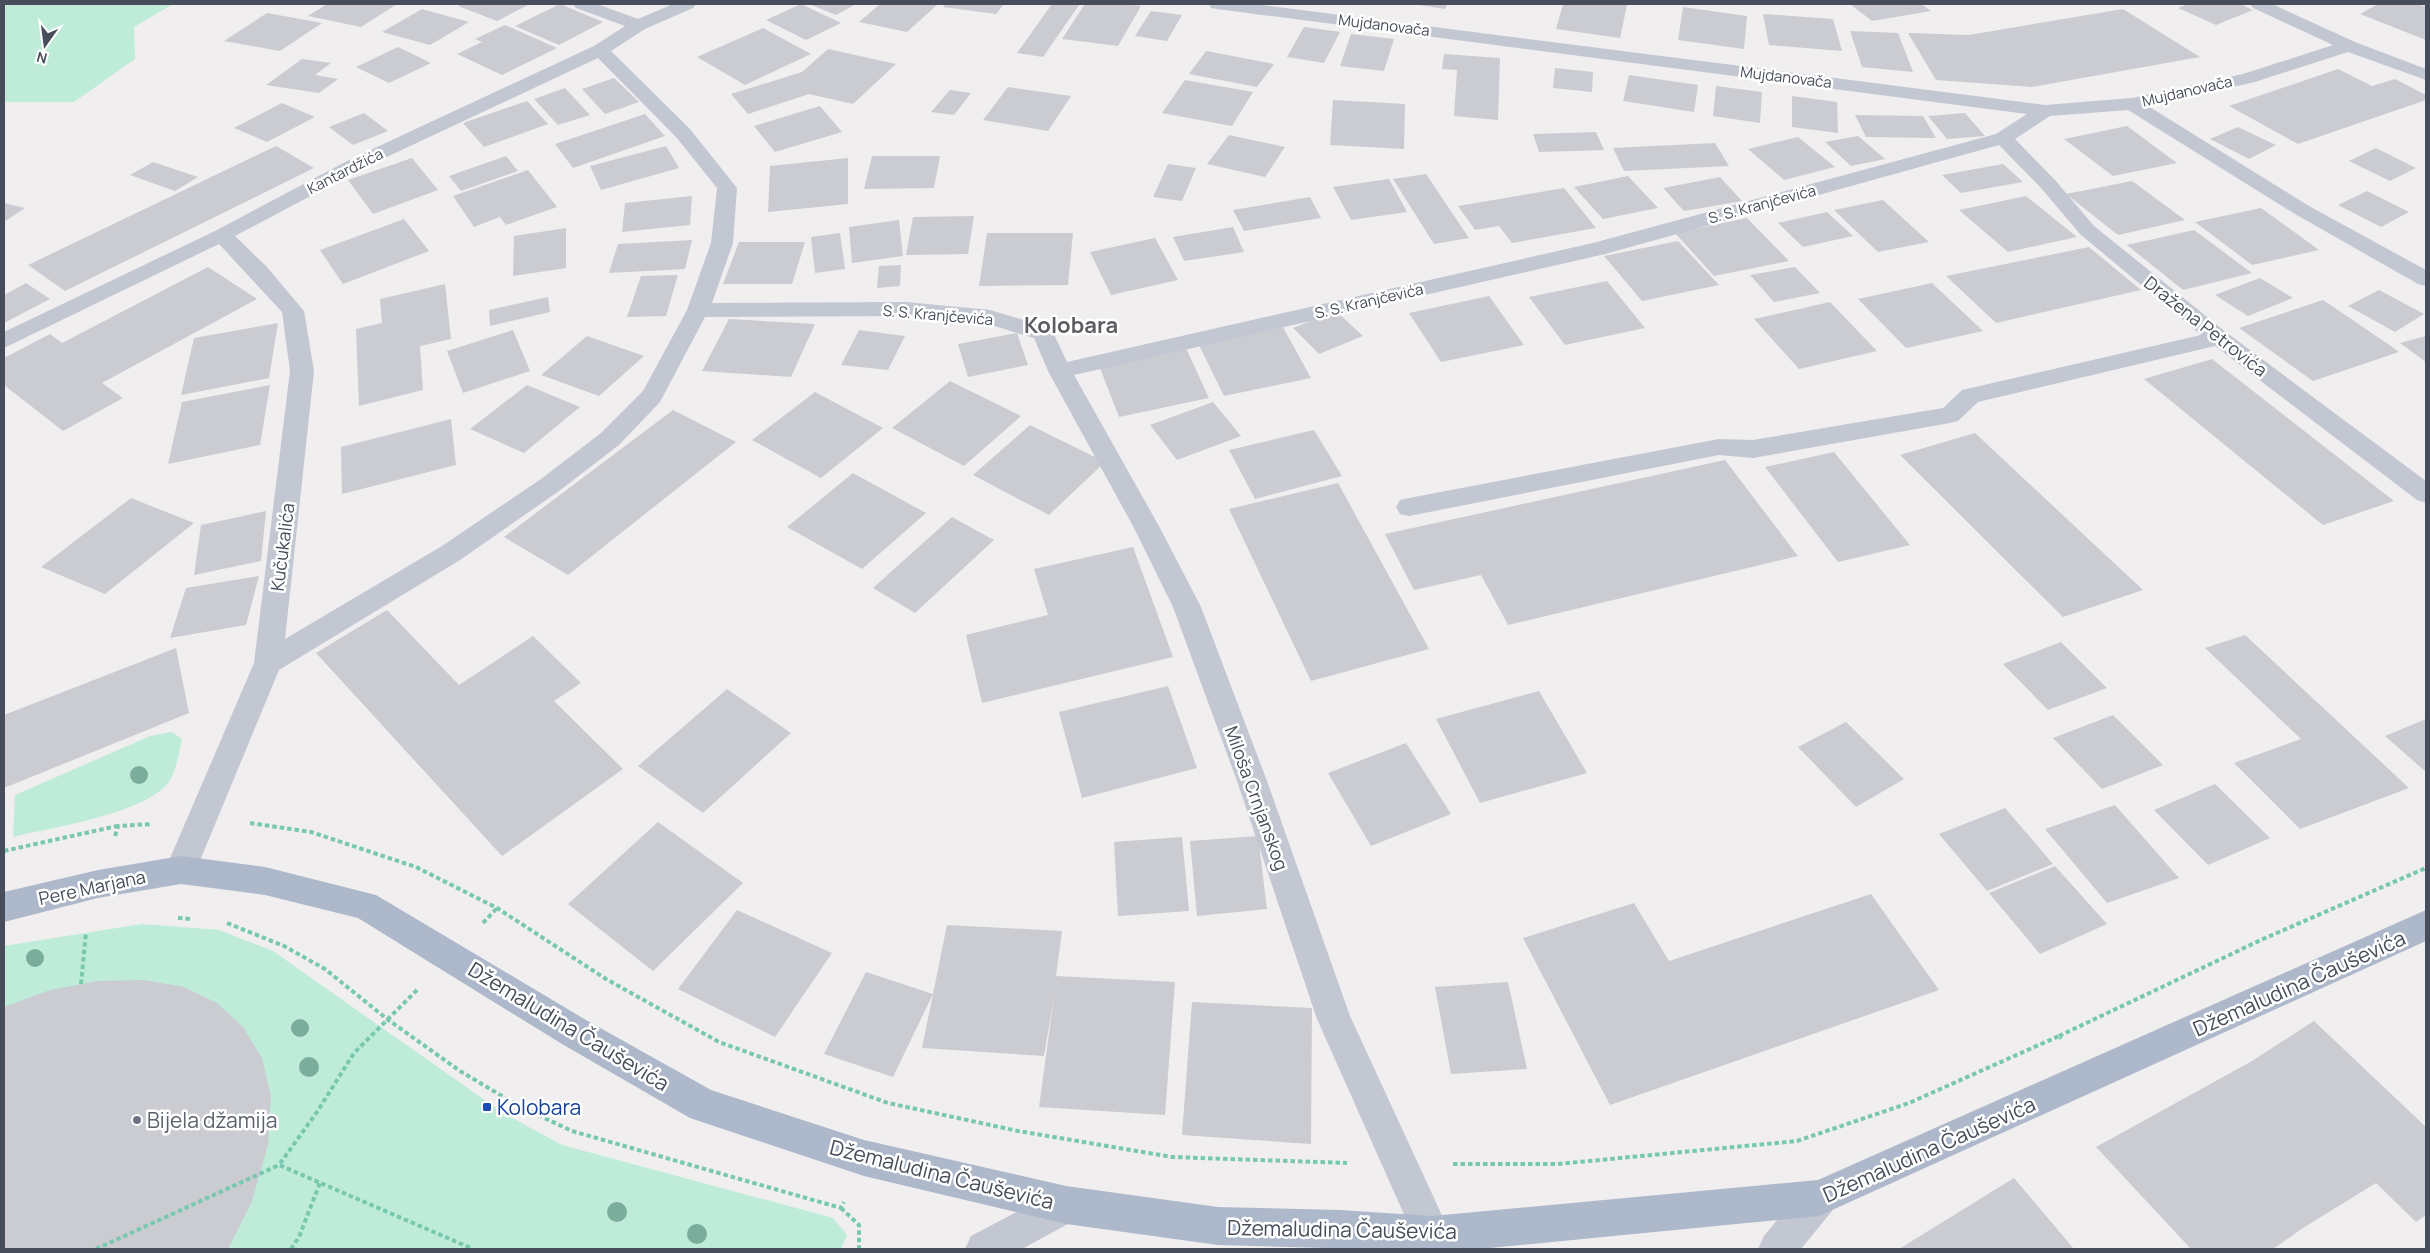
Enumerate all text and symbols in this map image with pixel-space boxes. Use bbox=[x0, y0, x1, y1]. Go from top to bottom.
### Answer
street label: Mujdanovača bbox=[1337, 9, 1431, 41]
north arrow bbox=[20, 20, 70, 70]
text: N bbox=[35, 48, 49, 69]
street label: Mujdanovača bbox=[1739, 61, 1833, 93]
street label: Mujdanovača bbox=[2140, 70, 2234, 112]
street label: Kantardžića bbox=[303, 143, 387, 199]
street label: S. S. Kranjčevića bbox=[1706, 180, 1818, 228]
street label: Dražena Petrovića bbox=[2140, 270, 2272, 382]
street label: S. S. Kranjčevića bbox=[1313, 278, 1425, 324]
street label: S. S. Kranjčevića bbox=[882, 300, 994, 330]
district label: Kolobara bbox=[1024, 310, 1118, 340]
street label: Kučukalića bbox=[265, 502, 299, 592]
street label: Miloša Crnjanskog bbox=[1220, 723, 1294, 873]
street label: Pere Marjana bbox=[36, 864, 148, 910]
street label: Džemaludina Čauševića bbox=[2188, 923, 2410, 1043]
street label: Džemaludina Čauševića bbox=[463, 955, 675, 1097]
street label: Džemaludina Čauševića bbox=[1818, 1089, 2040, 1209]
place label: Kolobara bbox=[497, 1093, 581, 1121]
marker: Kolobara bbox=[481, 1101, 493, 1113]
place label: Bijela džamija bbox=[147, 1106, 277, 1134]
marker: Bijela džamija bbox=[131, 1114, 143, 1126]
street label: Džemaludina Čauševića bbox=[827, 1133, 1057, 1215]
street label: Džemaludina Čauševića bbox=[1227, 1213, 1457, 1245]

